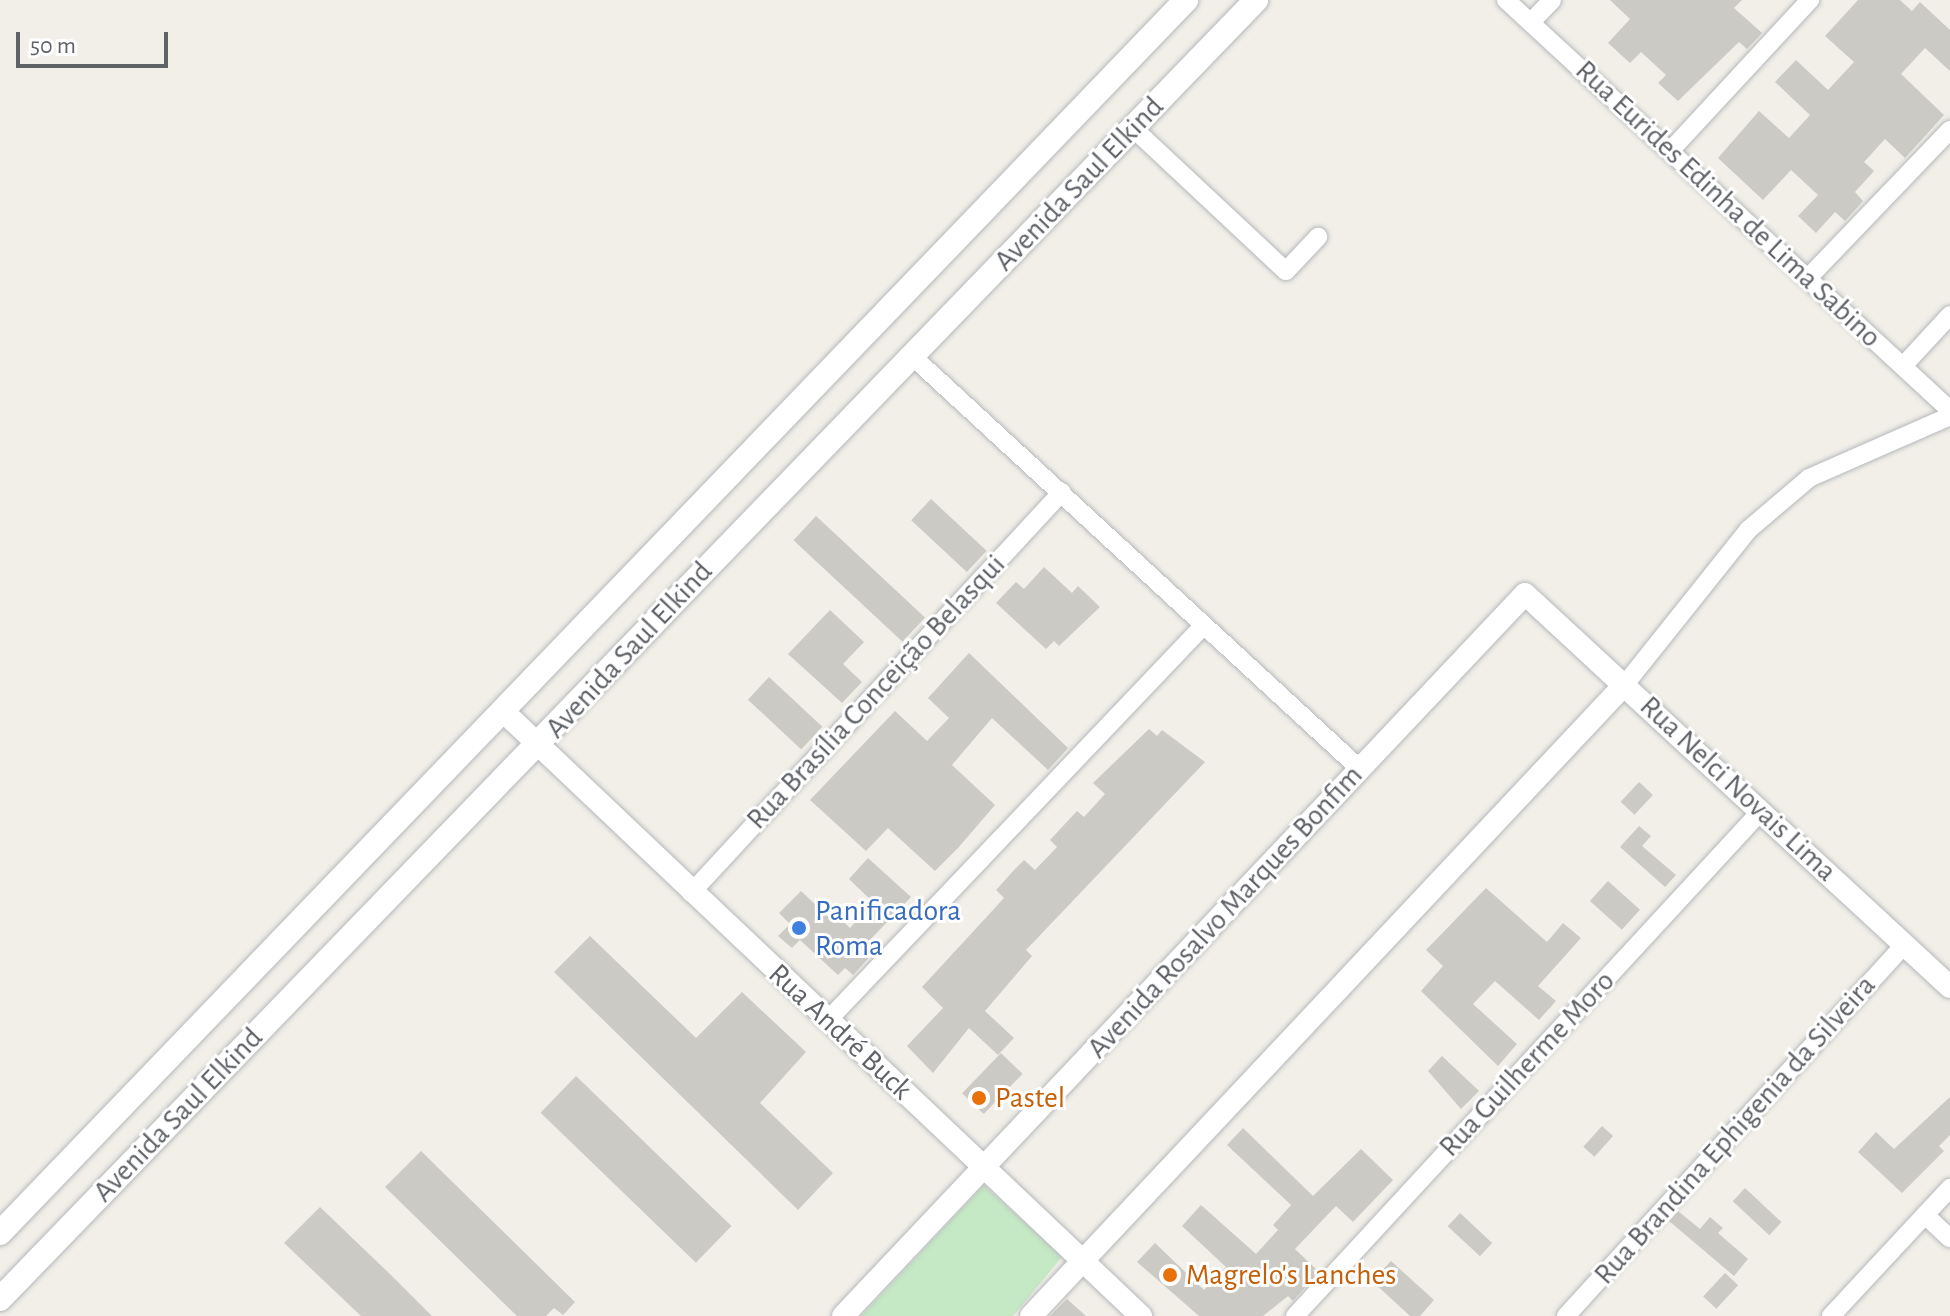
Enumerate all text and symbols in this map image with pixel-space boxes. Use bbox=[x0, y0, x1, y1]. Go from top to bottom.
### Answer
scale bar bbox=[20, 16, 172, 66]
text: 50 m bbox=[30, 34, 76, 58]
street label: Rua Eurides Edinha de Lima Sabino bbox=[1568, 53, 1888, 355]
street label: Avenida Saul Elkind bbox=[987, 89, 1171, 279]
street label: Rua Brasília Conceição Belasqui bbox=[739, 547, 1013, 837]
street label: Avenida Saul Elkind bbox=[538, 554, 720, 746]
street label: Rua Nelci Novais Lima bbox=[1632, 688, 1844, 890]
street label: Avenida Rosalvo Marques Bonfim bbox=[1080, 758, 1370, 1066]
place label: Panificadora Roma bbox=[815, 893, 961, 964]
marker: Panificadora Roma bbox=[790, 919, 808, 937]
street label: Rua André Buck bbox=[761, 956, 919, 1108]
street label: Rua Guilherme Moro bbox=[1432, 963, 1622, 1165]
street label: Rua Brandina Ephigenia da Silveira bbox=[1587, 968, 1883, 1292]
street label: Avenida Saul Elkind bbox=[86, 1020, 270, 1210]
place label: Pastel bbox=[995, 1080, 1065, 1116]
marker: Pastel bbox=[970, 1089, 988, 1107]
place label: Magrelo's Lanches bbox=[1186, 1257, 1396, 1293]
marker: Magrelo's Lanches bbox=[1161, 1266, 1179, 1284]

